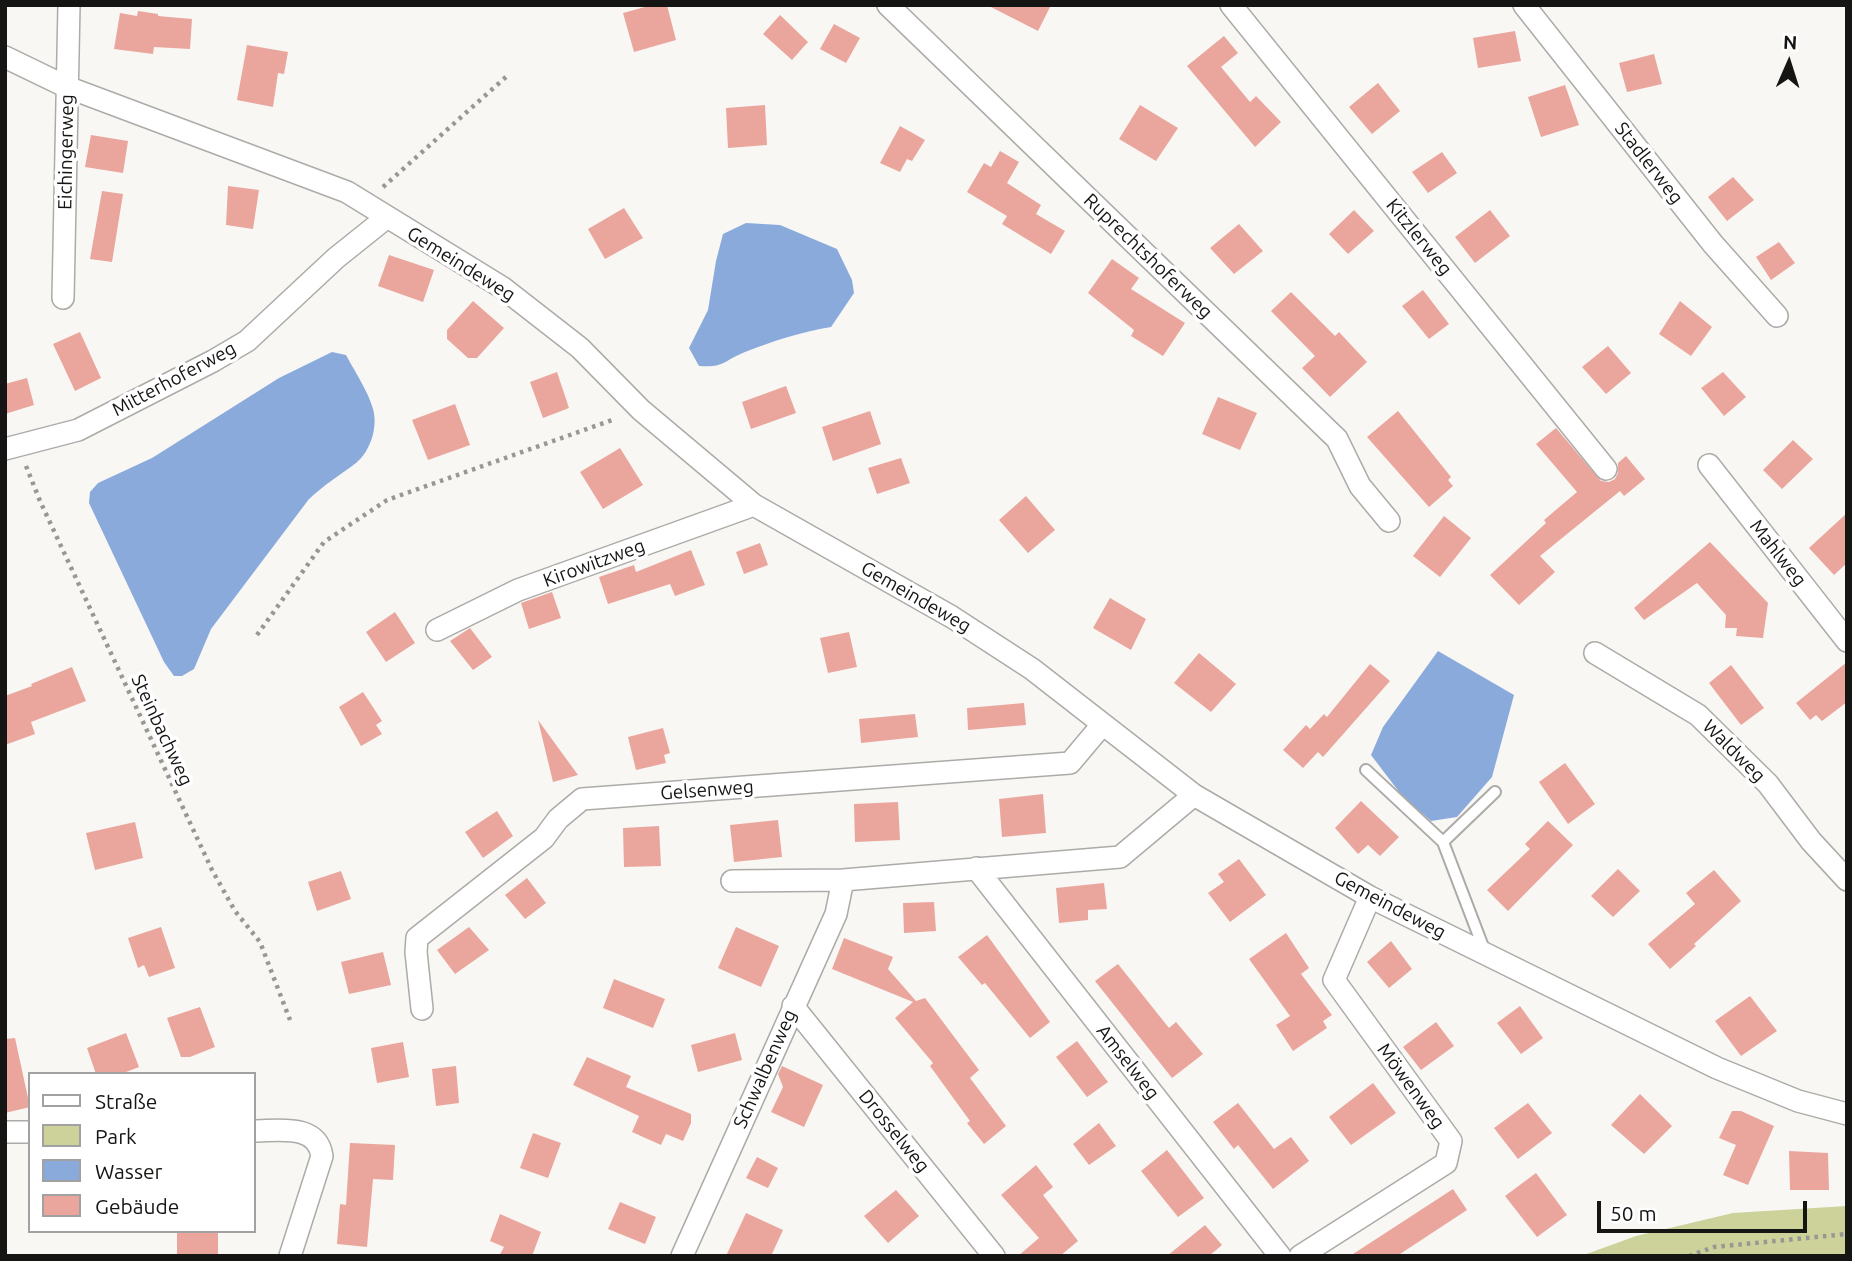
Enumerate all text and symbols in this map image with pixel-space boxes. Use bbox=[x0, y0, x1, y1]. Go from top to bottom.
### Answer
north arrow bbox=[1754, 28, 1824, 98]
text: N bbox=[1782, 31, 1798, 53]
street label: Eichingerweg bbox=[54, 94, 78, 210]
street label: Stadlerweg bbox=[1610, 118, 1688, 208]
street label: Ruprechtshoferweg bbox=[1079, 189, 1217, 323]
street label: Kitzlerweg bbox=[1381, 194, 1457, 280]
street label: Gemeindeweg bbox=[403, 222, 519, 306]
street label: Mitterhoferweg bbox=[108, 337, 240, 421]
street label: Mahlweg bbox=[1745, 515, 1811, 591]
street label: Kirowitzweg bbox=[540, 534, 648, 592]
street label: Gemeindeweg bbox=[857, 556, 975, 638]
street label: Steinbachweg bbox=[126, 671, 198, 789]
street label: Waldweg bbox=[1698, 715, 1770, 787]
street label: Gelsenweg bbox=[659, 775, 755, 805]
street label: Gemeindeweg bbox=[1330, 866, 1450, 944]
street label: Schwalbenweg bbox=[729, 1006, 801, 1132]
street label: Amselweg bbox=[1092, 1020, 1164, 1104]
street label: Möwenweg bbox=[1372, 1039, 1450, 1133]
legend bbox=[28, 1072, 256, 1233]
street label: Drosselweg bbox=[854, 1085, 934, 1177]
text: Straße bbox=[95, 1089, 157, 1113]
text: Park bbox=[95, 1124, 137, 1148]
text: Wasser bbox=[95, 1159, 163, 1183]
scale bar bbox=[1600, 1188, 1810, 1232]
text: Gebäude bbox=[95, 1194, 179, 1218]
text: 50 m bbox=[1610, 1201, 1657, 1225]

